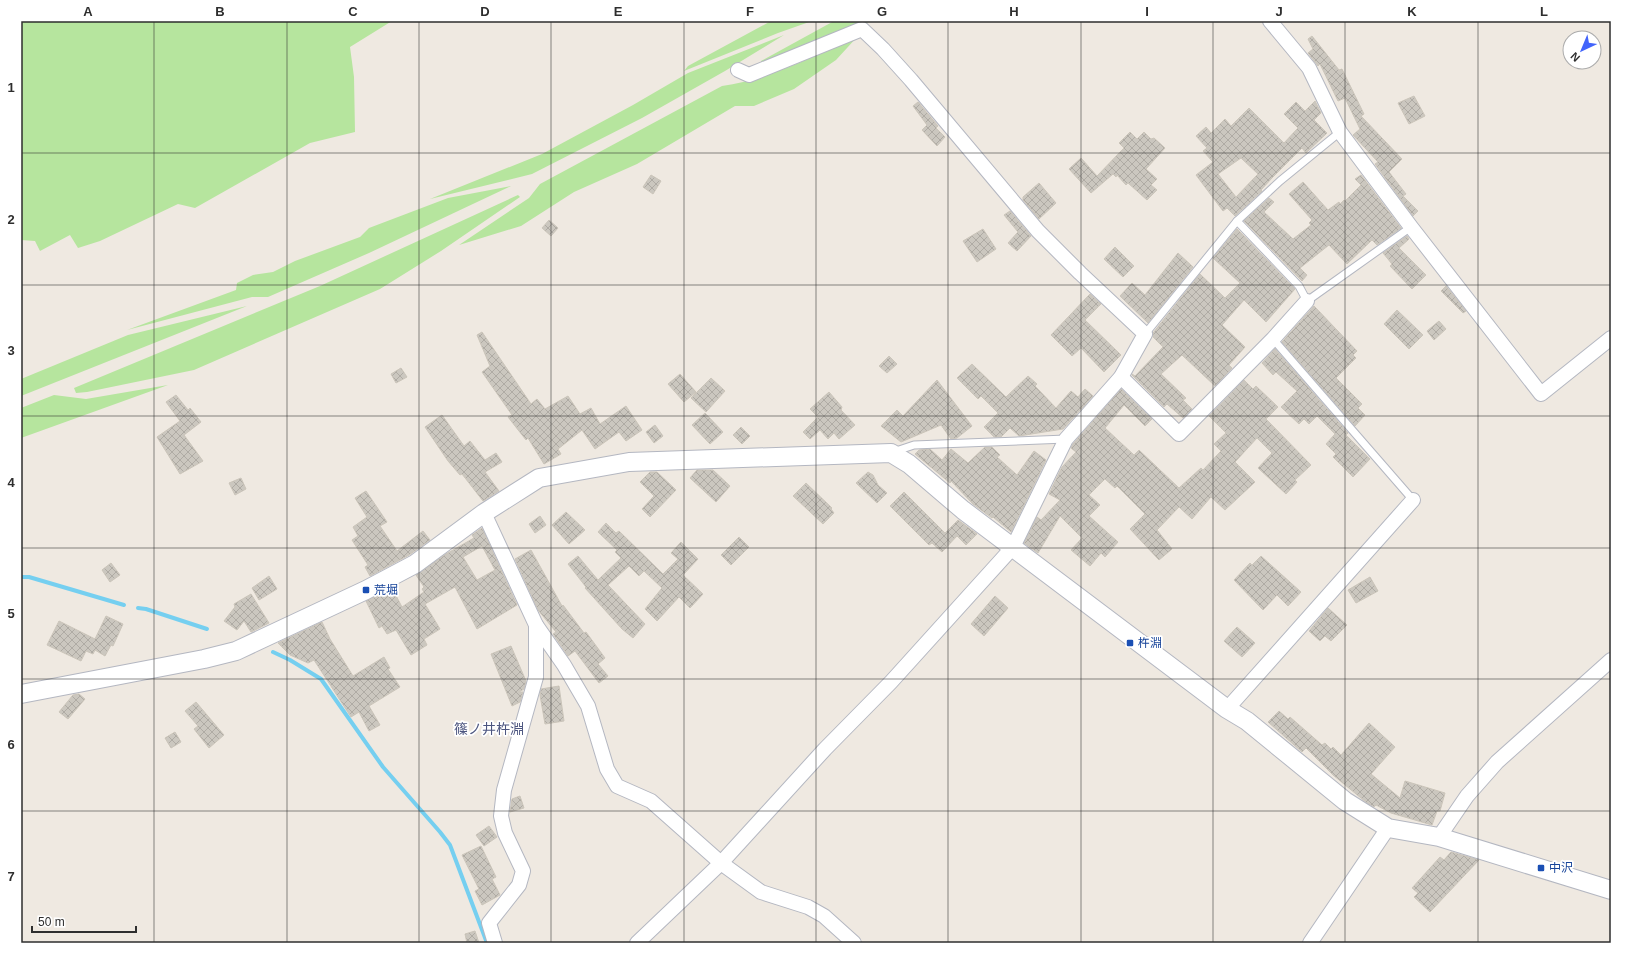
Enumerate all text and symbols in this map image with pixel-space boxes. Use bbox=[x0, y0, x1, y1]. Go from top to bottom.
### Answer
text: A bbox=[83, 4, 93, 19]
text: B bbox=[215, 4, 225, 19]
text: C bbox=[348, 4, 358, 19]
text: D bbox=[480, 4, 490, 19]
text: E bbox=[614, 4, 623, 19]
text: F bbox=[746, 4, 754, 19]
text: G bbox=[877, 4, 887, 19]
text: H bbox=[1009, 4, 1019, 19]
text: I bbox=[1145, 4, 1149, 19]
text: J bbox=[1275, 4, 1283, 19]
text: K bbox=[1407, 4, 1417, 19]
text: L bbox=[1540, 4, 1548, 19]
north arrow bbox=[1562, 30, 1602, 70]
text: N bbox=[1568, 50, 1582, 64]
text: 1 bbox=[7, 80, 15, 95]
text: 2 bbox=[7, 212, 15, 227]
text: 3 bbox=[7, 343, 15, 358]
text: 4 bbox=[7, 475, 15, 490]
place label: 荒堀 bbox=[374, 583, 398, 597]
marker: 荒堀 bbox=[361, 585, 371, 595]
text: 5 bbox=[7, 606, 15, 621]
place label: 杵淵 bbox=[1138, 636, 1162, 650]
marker: 杵淵 bbox=[1125, 638, 1135, 648]
district label: 篠ノ井杵淵 bbox=[454, 721, 524, 737]
text: 6 bbox=[7, 737, 15, 752]
place label: 中沢 bbox=[1549, 861, 1573, 875]
marker: 中沢 bbox=[1536, 863, 1546, 873]
text: 7 bbox=[7, 869, 15, 884]
scale bar bbox=[32, 908, 136, 934]
text: 50 m bbox=[38, 915, 65, 929]

